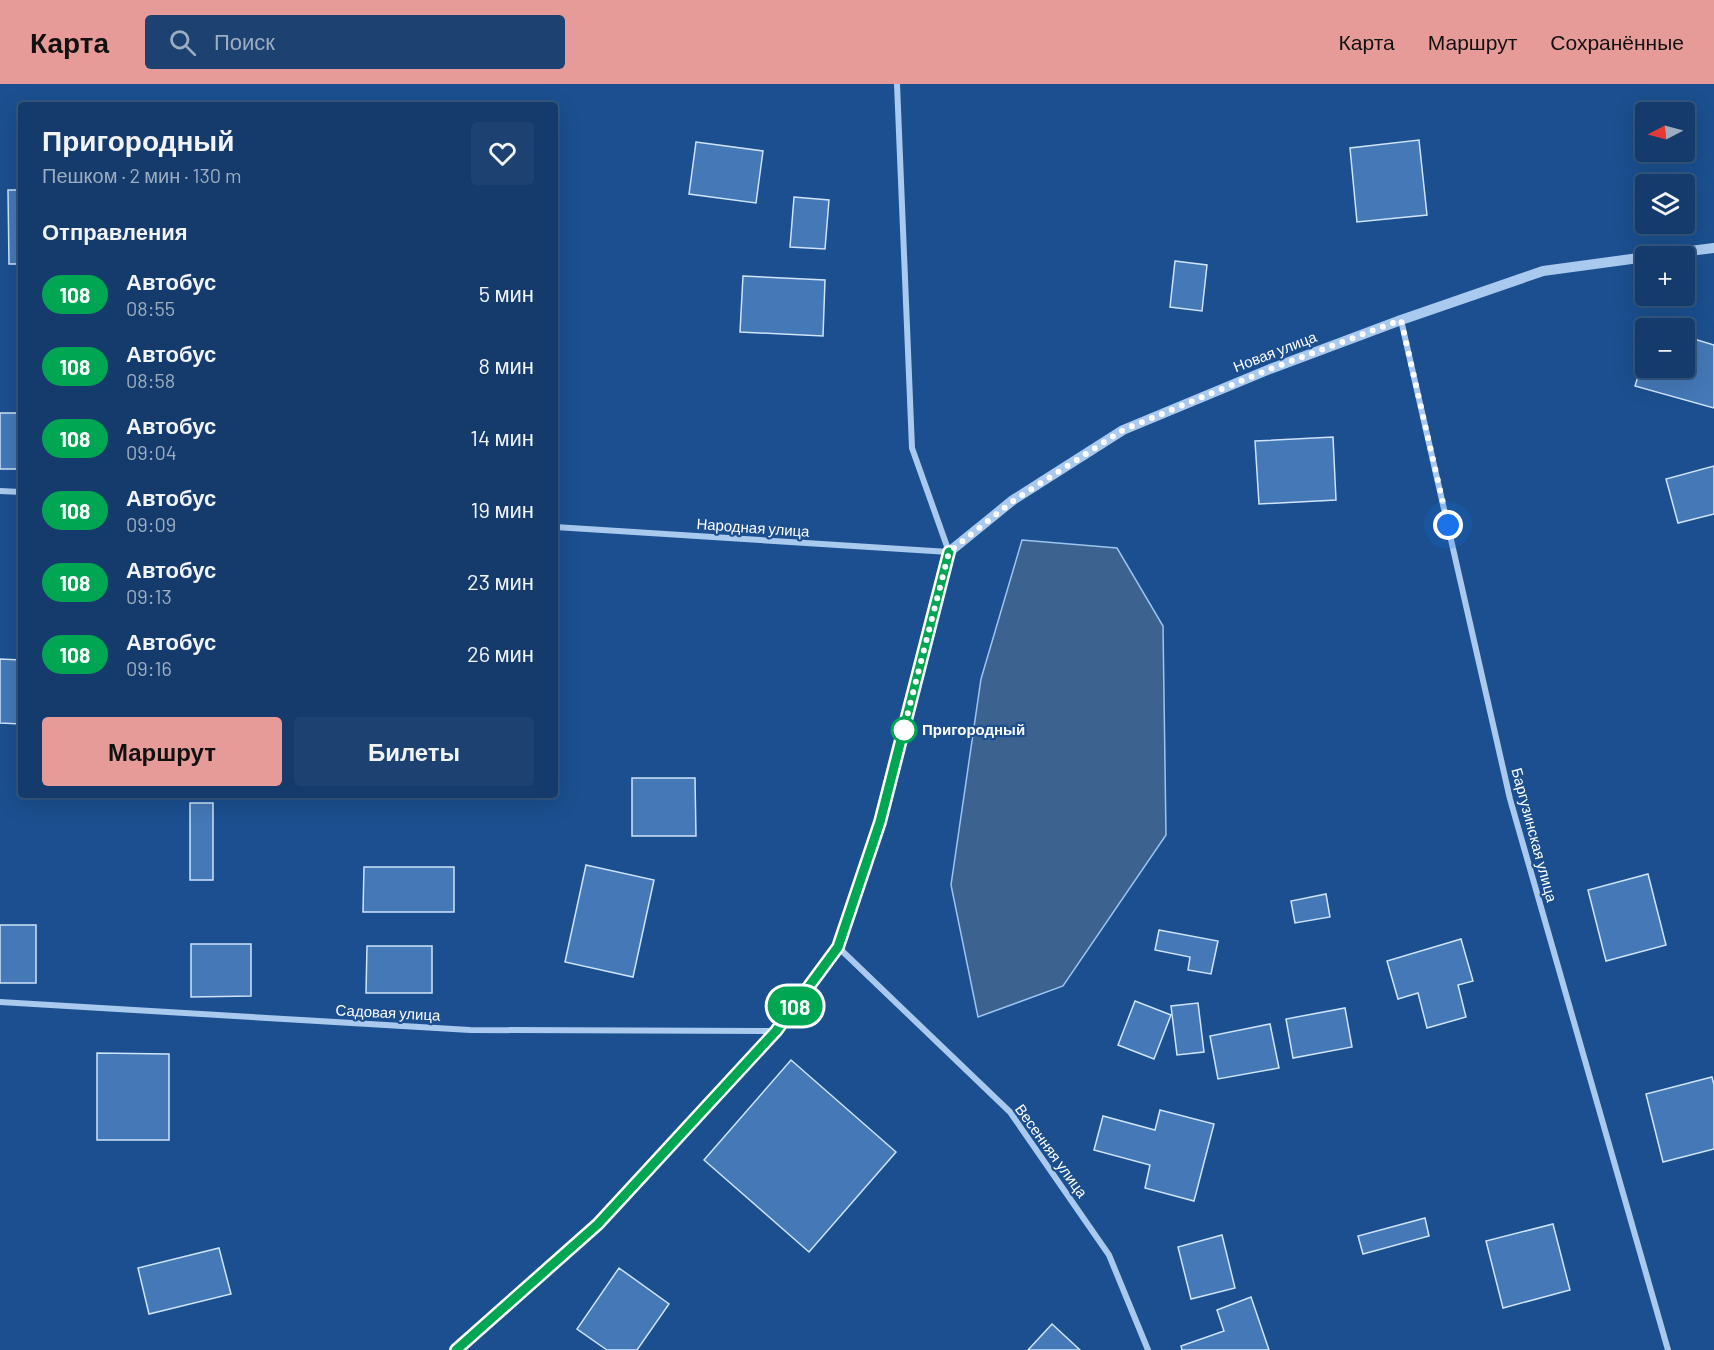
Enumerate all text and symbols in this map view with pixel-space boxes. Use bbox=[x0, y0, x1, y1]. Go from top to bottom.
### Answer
search box bbox=[145, 15, 565, 69]
text: Карта bbox=[30, 25, 109, 59]
icon: search bbox=[166, 26, 199, 59]
text: Поиск bbox=[214, 28, 275, 54]
text: Карта bbox=[1339, 29, 1395, 54]
text: Маршрут bbox=[1428, 29, 1517, 54]
text: Сохранённые bbox=[1550, 29, 1684, 54]
north arrow bbox=[1635, 102, 1695, 162]
map controls bbox=[1635, 102, 1695, 378]
button: heart bbox=[471, 122, 534, 185]
text: Пригородный bbox=[42, 123, 235, 157]
text: Пешком · 2 мин · 130 m bbox=[42, 163, 242, 187]
button: layers bbox=[1635, 174, 1695, 234]
text: Отправления bbox=[42, 218, 188, 244]
button: + bbox=[1635, 246, 1695, 306]
text: Автобус bbox=[126, 268, 216, 294]
text: 5 мин bbox=[479, 280, 534, 306]
text: 108 bbox=[60, 282, 90, 307]
text: 08:55 bbox=[126, 296, 175, 320]
button: − bbox=[1635, 318, 1695, 378]
street label: Новая улица bbox=[1230, 327, 1319, 375]
text: Автобус bbox=[126, 340, 216, 366]
text: 8 мин bbox=[479, 352, 534, 378]
text: 108 bbox=[60, 354, 90, 379]
text: 08:58 bbox=[126, 368, 175, 392]
text: Автобус bbox=[126, 412, 216, 438]
text: 14 мин bbox=[470, 424, 534, 450]
text: 108 bbox=[60, 426, 90, 451]
text: 09:04 bbox=[126, 440, 177, 464]
text: Автобус bbox=[126, 484, 216, 510]
text: 19 мин bbox=[471, 496, 534, 522]
text: 108 bbox=[60, 498, 90, 523]
your location bbox=[1433, 510, 1463, 540]
text: 09:09 bbox=[126, 512, 176, 536]
street label: Народная улица bbox=[696, 514, 811, 540]
text: Автобус bbox=[126, 556, 216, 582]
text: 23 мин bbox=[467, 568, 534, 594]
text: 108 bbox=[60, 570, 90, 595]
text: 09:13 bbox=[126, 584, 172, 608]
text: Автобус bbox=[126, 628, 216, 654]
text: 26 мин bbox=[467, 640, 534, 666]
text: 108 bbox=[60, 642, 90, 667]
text: 09:16 bbox=[126, 656, 172, 680]
button: Маршрут bbox=[42, 717, 282, 786]
button: Билеты bbox=[294, 717, 534, 786]
marker: Пригородный bbox=[891, 717, 917, 743]
place label: Пригородный bbox=[922, 720, 1025, 738]
street label: Баргузинская улица bbox=[1508, 766, 1562, 904]
line badge: 108 bbox=[760, 986, 830, 1026]
text: 108 bbox=[780, 994, 810, 1019]
street label: Садовая улица bbox=[335, 1000, 442, 1024]
street label: Весенняя улица bbox=[1012, 1100, 1092, 1201]

